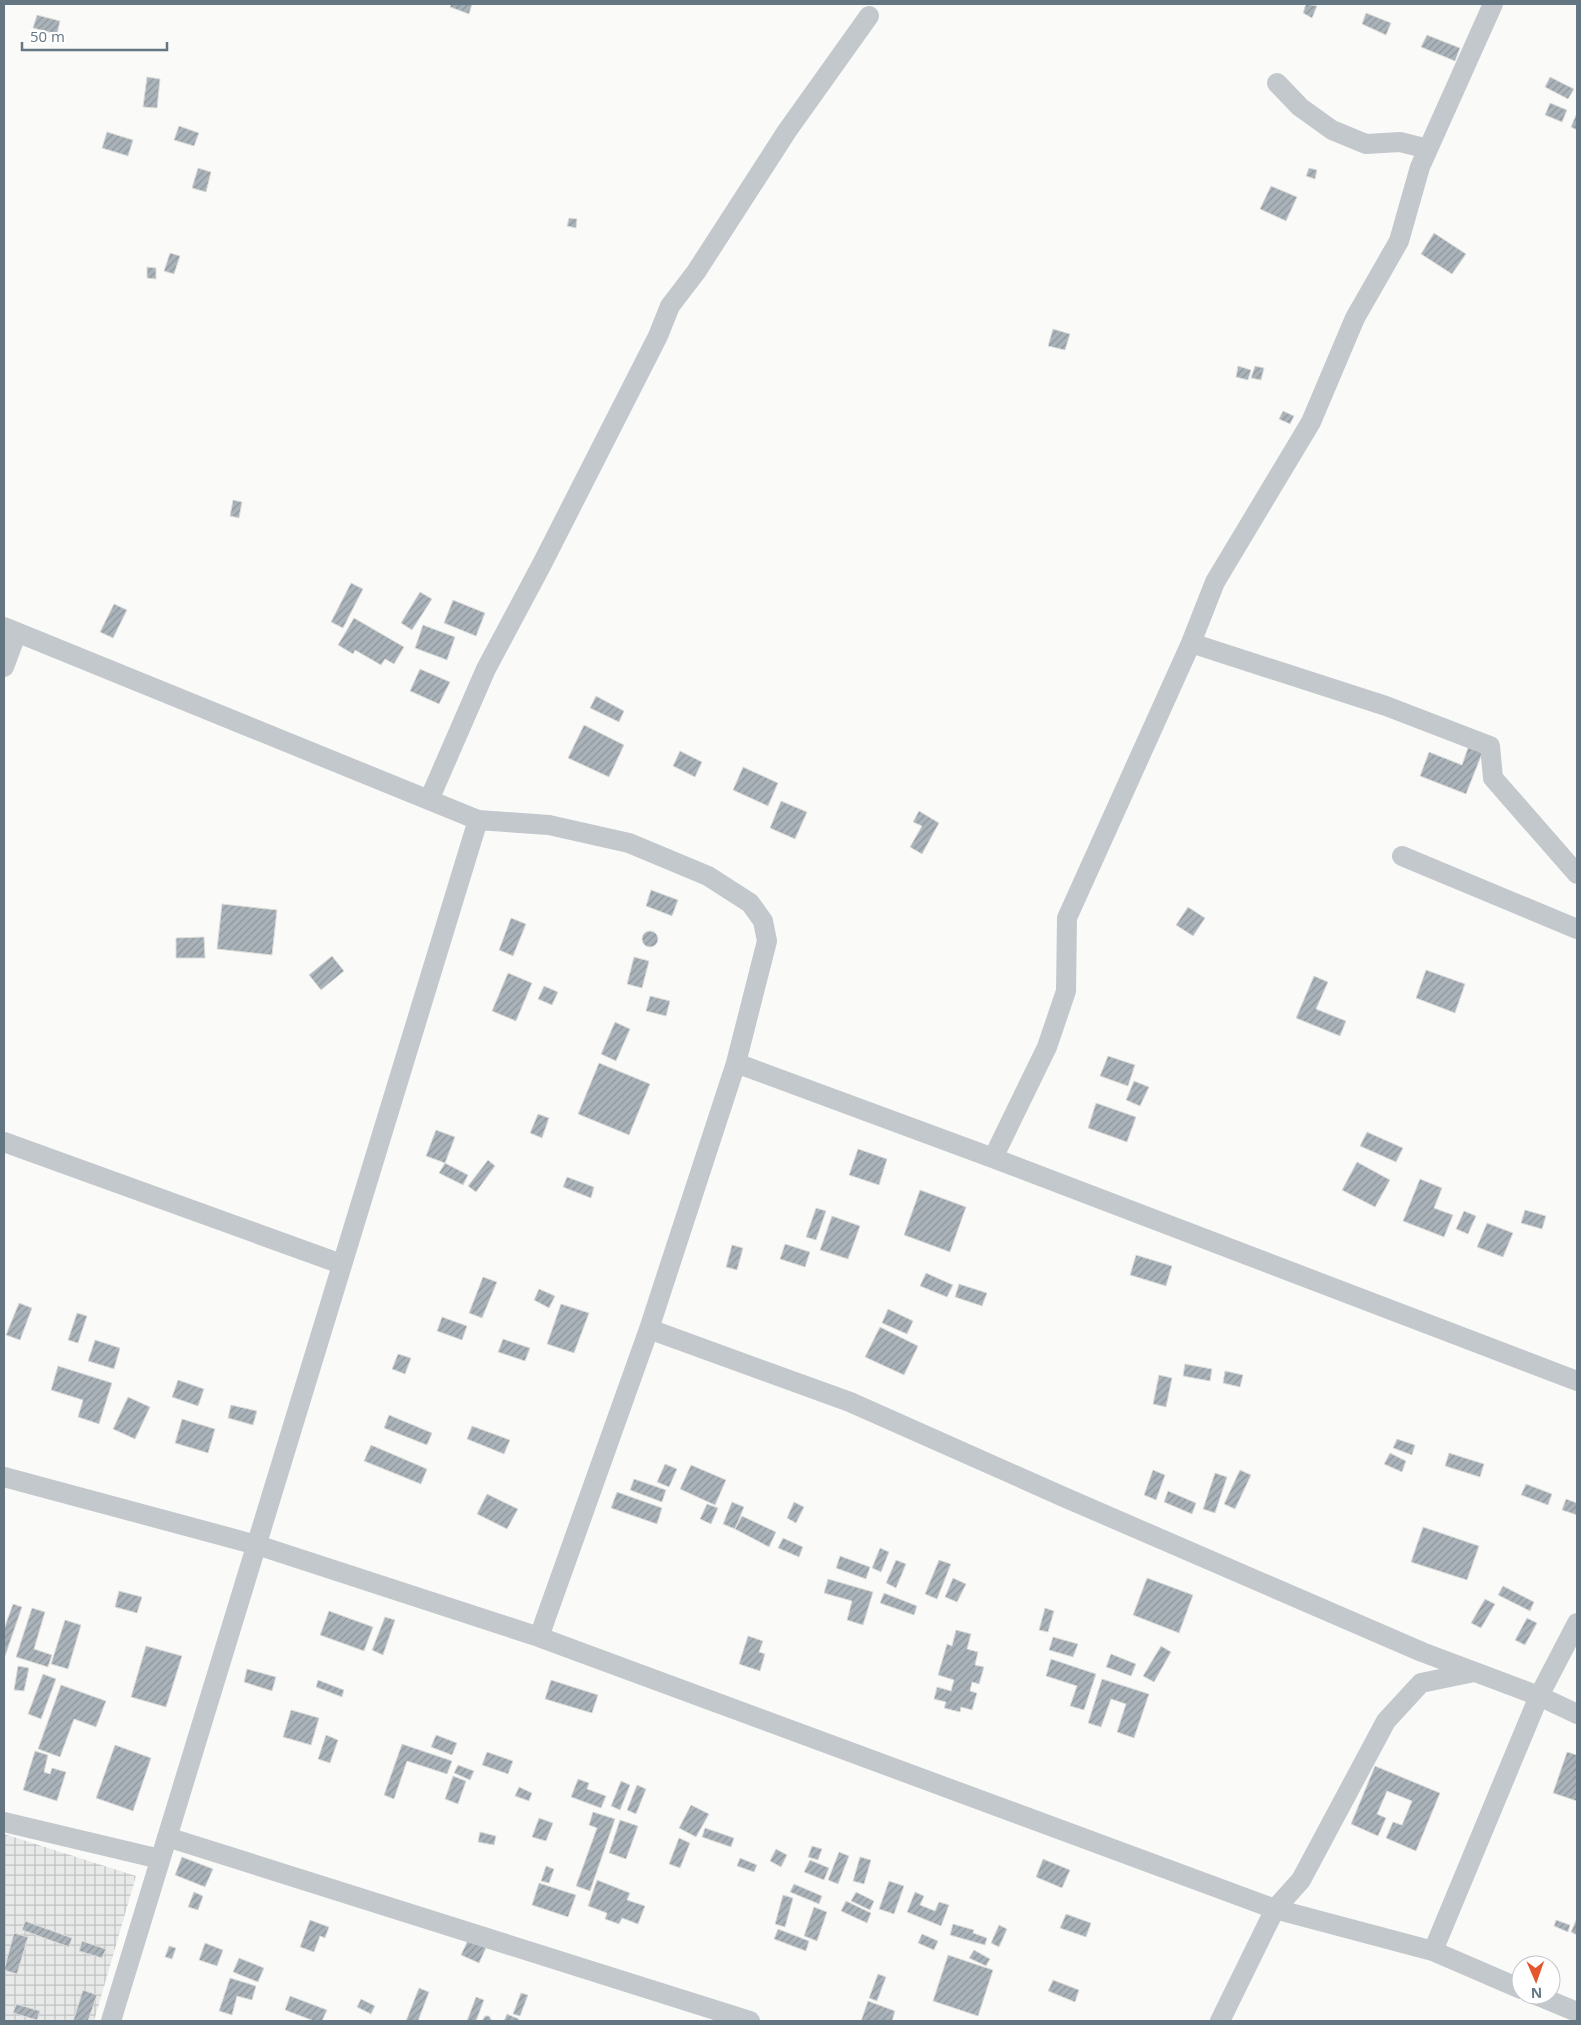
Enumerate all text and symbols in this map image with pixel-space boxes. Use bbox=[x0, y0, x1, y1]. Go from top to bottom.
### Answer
scale bar bbox=[22, 20, 168, 52]
text: 50 m bbox=[30, 26, 65, 46]
north arrow bbox=[1511, 1955, 1561, 2005]
text: N bbox=[1530, 1984, 1542, 2003]

